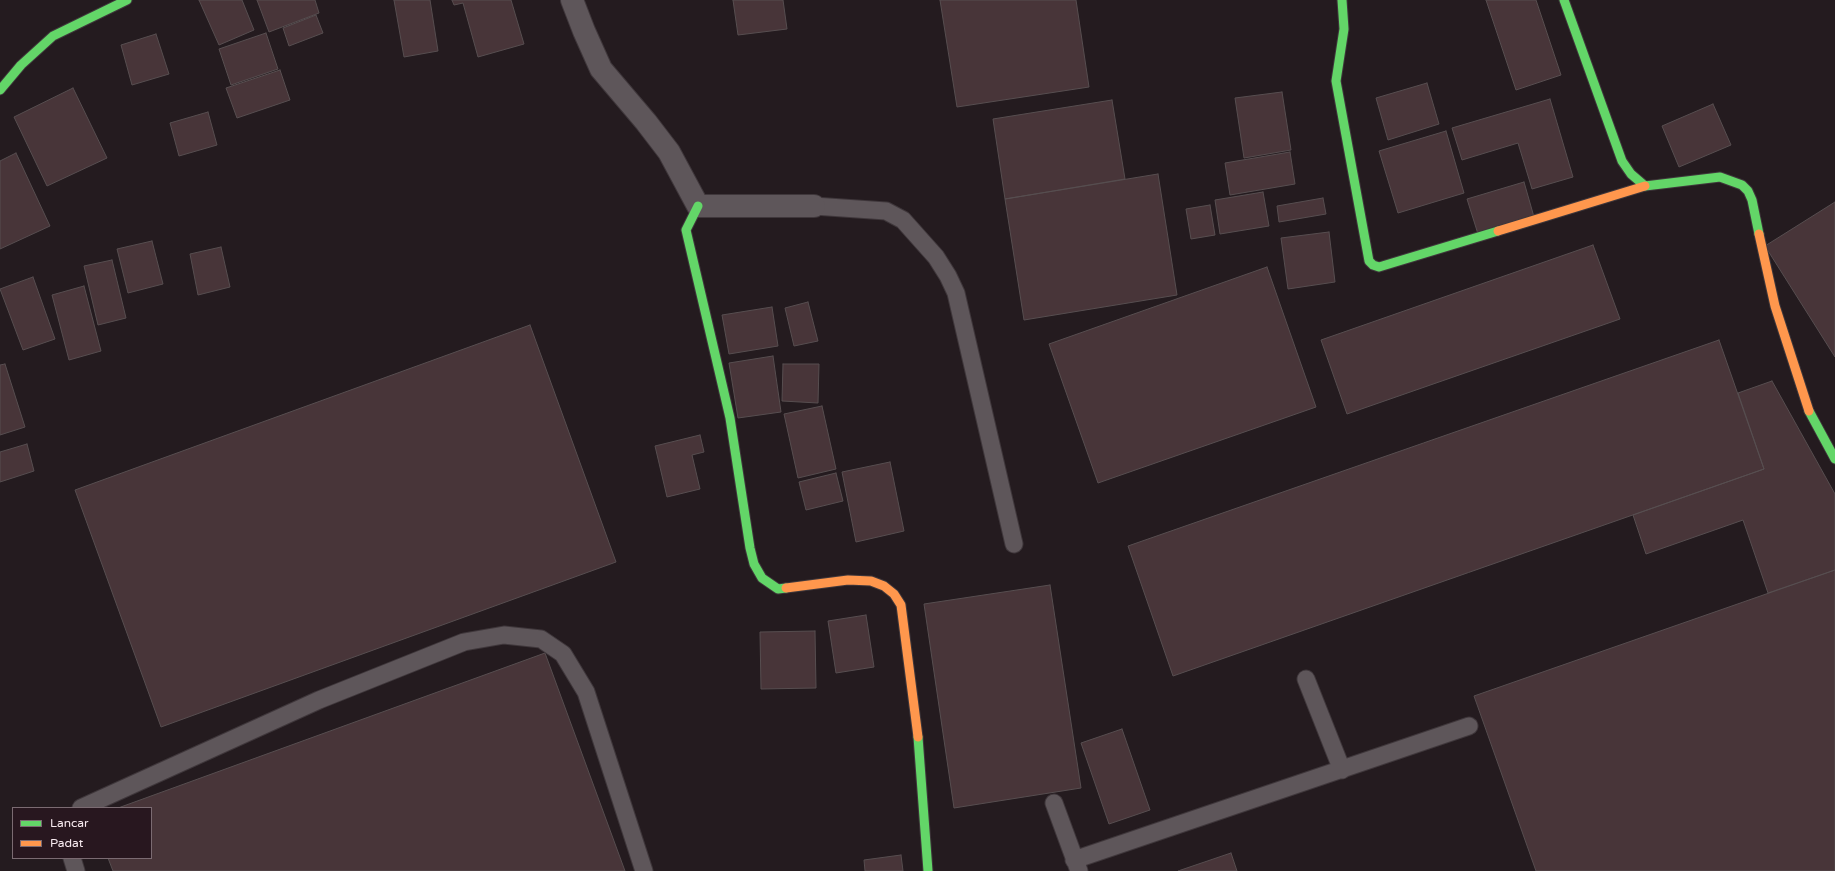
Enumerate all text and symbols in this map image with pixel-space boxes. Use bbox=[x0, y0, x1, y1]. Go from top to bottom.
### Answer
legend bbox=[12, 807, 152, 859]
text: Lancar bbox=[50, 816, 89, 830]
text: Padat bbox=[50, 836, 83, 850]

